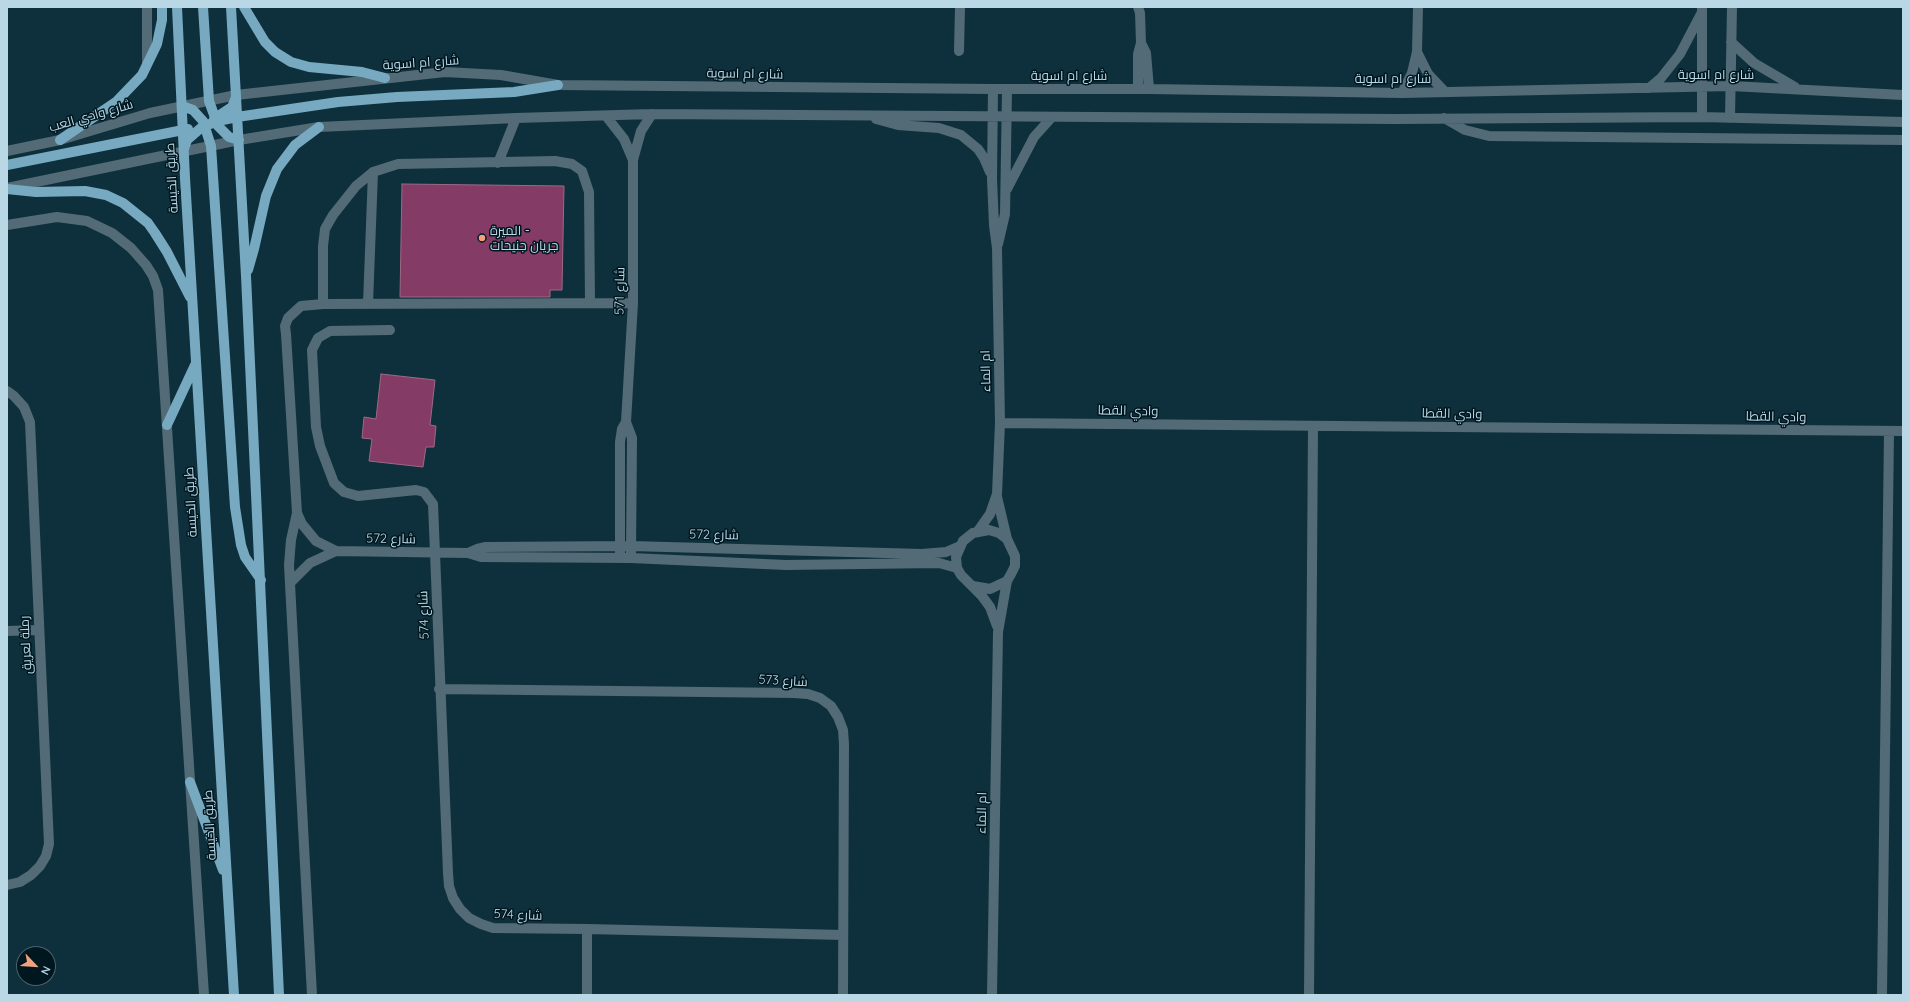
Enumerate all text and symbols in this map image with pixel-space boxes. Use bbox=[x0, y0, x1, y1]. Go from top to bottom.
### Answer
street label: شارع ام اسوية bbox=[382, 53, 460, 73]
street label: شارع ام اسوية bbox=[707, 66, 783, 82]
street label: شارع ام اسوية bbox=[1678, 67, 1754, 83]
street label: شارع ام اسوية bbox=[1031, 68, 1107, 84]
street label: شارع ام اسوية bbox=[1355, 71, 1431, 87]
street label: شارع وادي العب bbox=[47, 97, 135, 135]
street label: طريق الخيسة bbox=[162, 142, 182, 214]
place label: الميرة - جريان جنيحات bbox=[490, 223, 558, 254]
marker: الميرة - جريان جنيحات bbox=[477, 233, 487, 243]
street label: شارع 571 bbox=[612, 267, 628, 315]
street label: ام الماء bbox=[978, 350, 994, 392]
street label: وادي القطا bbox=[1097, 403, 1159, 419]
street label: وادي القطا bbox=[1421, 406, 1483, 422]
street label: وادي القطا bbox=[1745, 409, 1807, 425]
street label: طريق الخيسة bbox=[181, 466, 201, 538]
street label: شارع 572 bbox=[689, 527, 739, 543]
street label: شارع 572 bbox=[366, 531, 416, 547]
street label: شارع 574 bbox=[415, 590, 433, 640]
street label: رملة لعريق bbox=[17, 615, 35, 675]
street label: شارع 573 bbox=[758, 672, 808, 690]
street label: طريق الخيسة bbox=[200, 789, 220, 861]
street label: ام الماء bbox=[974, 792, 990, 834]
street label: شارع 574 bbox=[493, 906, 543, 924]
north arrow bbox=[16, 946, 56, 986]
text: N bbox=[38, 964, 54, 977]

